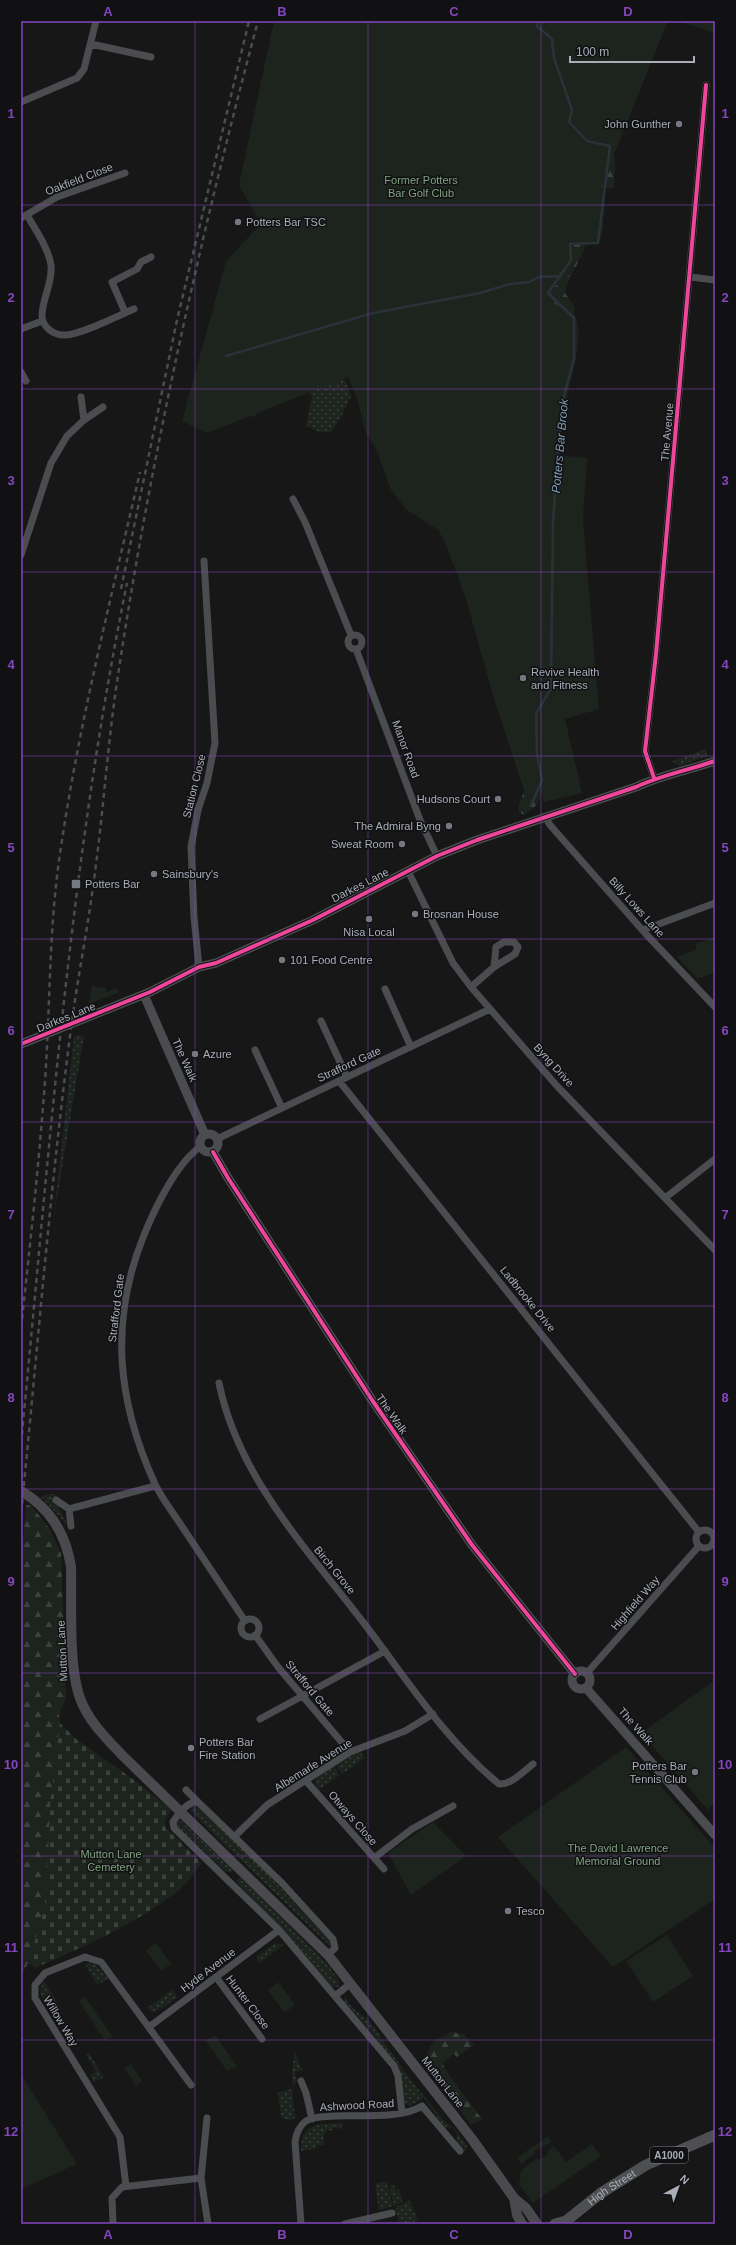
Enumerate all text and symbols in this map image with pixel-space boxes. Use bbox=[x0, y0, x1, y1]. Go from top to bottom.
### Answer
text: A bbox=[103, 4, 113, 19]
text: B bbox=[277, 4, 287, 19]
text: C bbox=[449, 4, 459, 19]
text: D bbox=[623, 4, 633, 19]
scale bar bbox=[570, 38, 694, 64]
text: 100 m bbox=[576, 45, 609, 59]
text: 1 bbox=[7, 106, 15, 121]
text: 1 bbox=[721, 106, 729, 121]
place label: John Gunther bbox=[604, 118, 671, 130]
marker: John Gunther bbox=[674, 119, 684, 129]
street label: Oakfield Close bbox=[43, 161, 115, 197]
park label: Former Potters Bar Golf Club bbox=[384, 174, 458, 199]
place label: Potters Bar TSC bbox=[246, 216, 326, 228]
marker: Potters Bar TSC bbox=[233, 217, 243, 227]
text: 2 bbox=[7, 290, 15, 305]
text: 2 bbox=[721, 290, 729, 305]
water label: Potters Bar Brook bbox=[549, 397, 571, 494]
street label: The Avenue bbox=[658, 402, 676, 462]
text: 3 bbox=[7, 473, 15, 488]
text: 3 bbox=[721, 473, 729, 488]
text: 4 bbox=[7, 657, 15, 672]
text: 4 bbox=[721, 657, 729, 672]
place label: Revive Health and Fitness bbox=[531, 666, 599, 691]
marker: Revive Health and Fitness bbox=[518, 673, 528, 683]
street label: Manor Road bbox=[390, 719, 422, 779]
street label: Station Close bbox=[180, 753, 208, 819]
place label: Hudsons Court bbox=[417, 793, 490, 805]
marker: Hudsons Court bbox=[493, 794, 503, 804]
place label: The Admiral Byng bbox=[354, 820, 441, 832]
marker: The Admiral Byng bbox=[444, 821, 454, 831]
place label: Sweat Room bbox=[331, 838, 394, 850]
marker: Sweat Room bbox=[397, 839, 407, 849]
text: 5 bbox=[7, 840, 15, 855]
text: 5 bbox=[721, 840, 729, 855]
street label: Darkes Lane bbox=[329, 865, 391, 905]
place label: Sainsbury's bbox=[162, 868, 219, 880]
marker: Sainsbury's bbox=[149, 869, 159, 879]
street label: Billy Lows Lane bbox=[607, 875, 667, 939]
marker: Potters Bar bbox=[70, 878, 82, 890]
place label: Potters Bar bbox=[85, 878, 140, 890]
place label: Brosnan House bbox=[423, 908, 499, 920]
marker: Brosnan House bbox=[410, 909, 420, 919]
marker: Nisa Local bbox=[364, 914, 374, 924]
place label: Nisa Local bbox=[343, 926, 395, 938]
place label: 101 Food Centre bbox=[290, 954, 373, 966]
marker: 101 Food Centre bbox=[277, 955, 287, 965]
street label: Darkes Lane bbox=[35, 1000, 97, 1034]
text: 6 bbox=[7, 1023, 15, 1038]
text: 6 bbox=[721, 1023, 729, 1038]
street label: The Walk bbox=[170, 1037, 200, 1084]
street label: Byng Drive bbox=[532, 1041, 576, 1089]
street label: Strafford Gate bbox=[315, 1044, 383, 1084]
place label: Azure bbox=[203, 1048, 232, 1060]
marker: Azure bbox=[190, 1049, 200, 1059]
text: 7 bbox=[7, 1207, 15, 1222]
text: 7 bbox=[721, 1207, 729, 1222]
street label: Ladbrooke Drive bbox=[498, 1264, 558, 1334]
street label: Strafford Gate bbox=[106, 1273, 126, 1343]
text: 8 bbox=[7, 1390, 15, 1405]
text: 8 bbox=[721, 1390, 729, 1405]
street label: The Walk bbox=[374, 1392, 410, 1437]
street label: Birch Grove bbox=[312, 1544, 358, 1596]
street label: Highfield Way bbox=[608, 1573, 662, 1632]
text: 9 bbox=[7, 1574, 15, 1589]
text: 9 bbox=[721, 1574, 729, 1589]
street label: Mutton Lane bbox=[54, 1620, 70, 1682]
street label: Strafford Gate bbox=[283, 1658, 337, 1718]
street label: The Walk bbox=[616, 1705, 656, 1747]
place label: Potters Bar Fire Station bbox=[199, 1736, 255, 1761]
street label: Albemarle Avenue bbox=[272, 1736, 354, 1794]
marker: Potters Bar Fire Station bbox=[186, 1743, 196, 1753]
text: 10 bbox=[4, 1757, 18, 1772]
text: 10 bbox=[718, 1757, 732, 1772]
place label: Potters Bar Tennis Club bbox=[630, 1760, 687, 1785]
marker: Potters Bar Tennis Club bbox=[690, 1767, 700, 1777]
street label: Otways Close bbox=[326, 1788, 380, 1848]
park label: The David Lawrence Memorial Ground bbox=[568, 1842, 668, 1867]
park label: Mutton Lane Cemetery bbox=[80, 1848, 142, 1873]
place label: Tesco bbox=[516, 1905, 545, 1917]
marker: Tesco bbox=[503, 1906, 513, 1916]
text: 11 bbox=[4, 1940, 18, 1955]
text: 11 bbox=[718, 1940, 732, 1955]
street label: Hyde Avenue bbox=[178, 1946, 238, 1994]
street label: Hunter Close bbox=[224, 1973, 272, 2031]
street label: Willow Way bbox=[41, 1994, 81, 2049]
street label: Mutton Lane bbox=[419, 2054, 467, 2110]
street label: Ashwood Road bbox=[319, 2097, 395, 2113]
text: 12 bbox=[4, 2124, 18, 2139]
text: 12 bbox=[718, 2124, 732, 2139]
road number: A1000 bbox=[650, 2147, 688, 2163]
street label: High Street bbox=[585, 2167, 638, 2208]
north arrow bbox=[658, 2167, 698, 2207]
text: N bbox=[678, 2172, 692, 2187]
text: A bbox=[103, 2227, 113, 2242]
text: B bbox=[277, 2227, 287, 2242]
text: C bbox=[449, 2227, 459, 2242]
text: D bbox=[623, 2227, 633, 2242]

